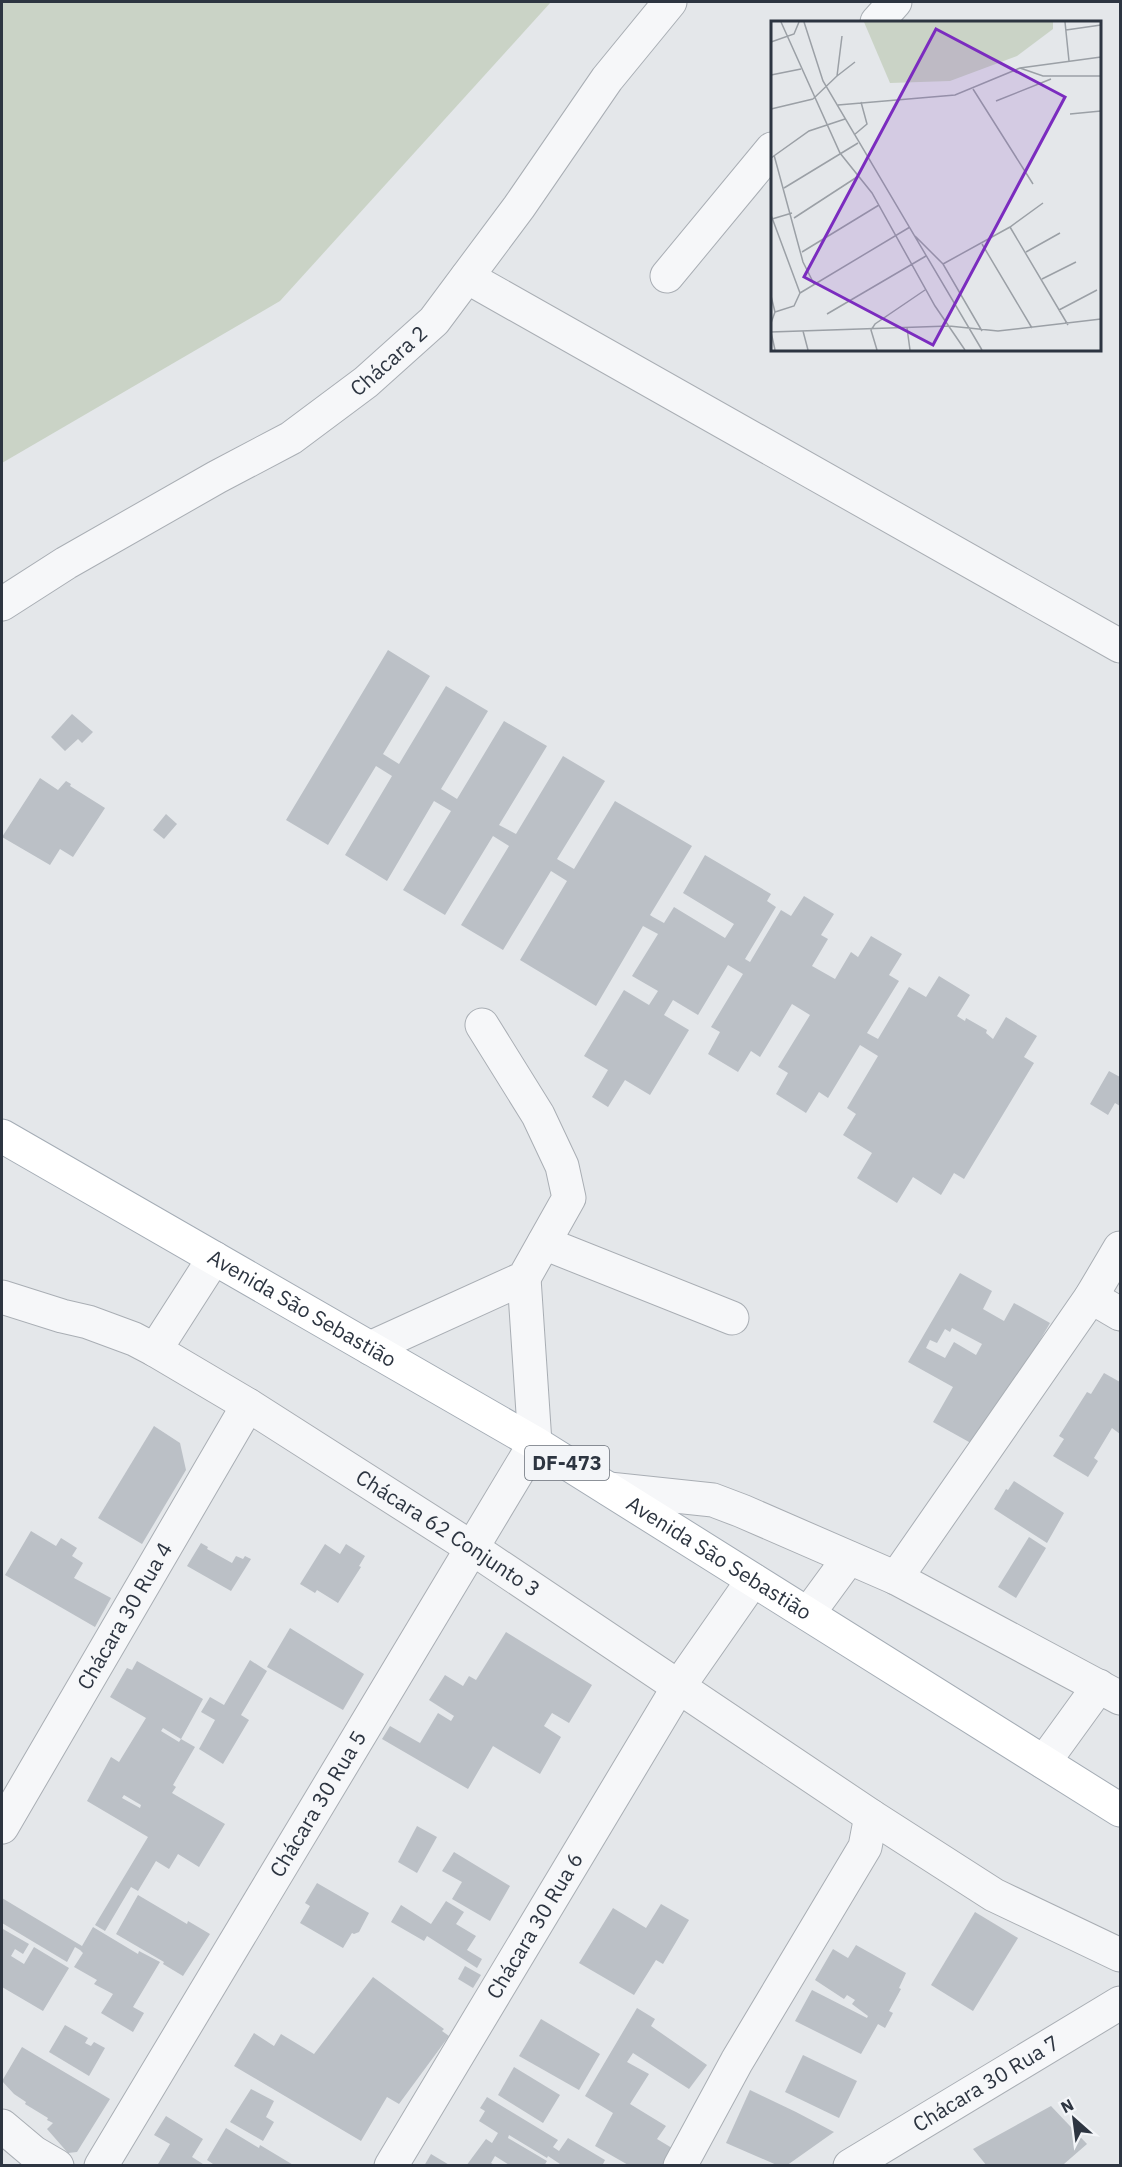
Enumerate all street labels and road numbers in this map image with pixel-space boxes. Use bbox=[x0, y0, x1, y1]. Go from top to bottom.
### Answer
street label: Chácara 2 bbox=[344, 319, 433, 402]
street label: Avenida São Sebastião bbox=[203, 1242, 402, 1373]
road number: DF-473 bbox=[525, 1446, 609, 1480]
street label: Chácara 62 Conjunto 3 bbox=[351, 1462, 546, 1603]
street label: Avenida São Sebastião bbox=[621, 1489, 817, 1626]
street label: Chácara 30 Rua 4 bbox=[70, 1537, 178, 1695]
street label: Chácara 30 Rua 5 bbox=[263, 1725, 372, 1882]
street label: Chácara 30 Rua 6 bbox=[479, 1847, 589, 2004]
street label: Chácara 30 Rua 7 bbox=[907, 2028, 1064, 2138]

